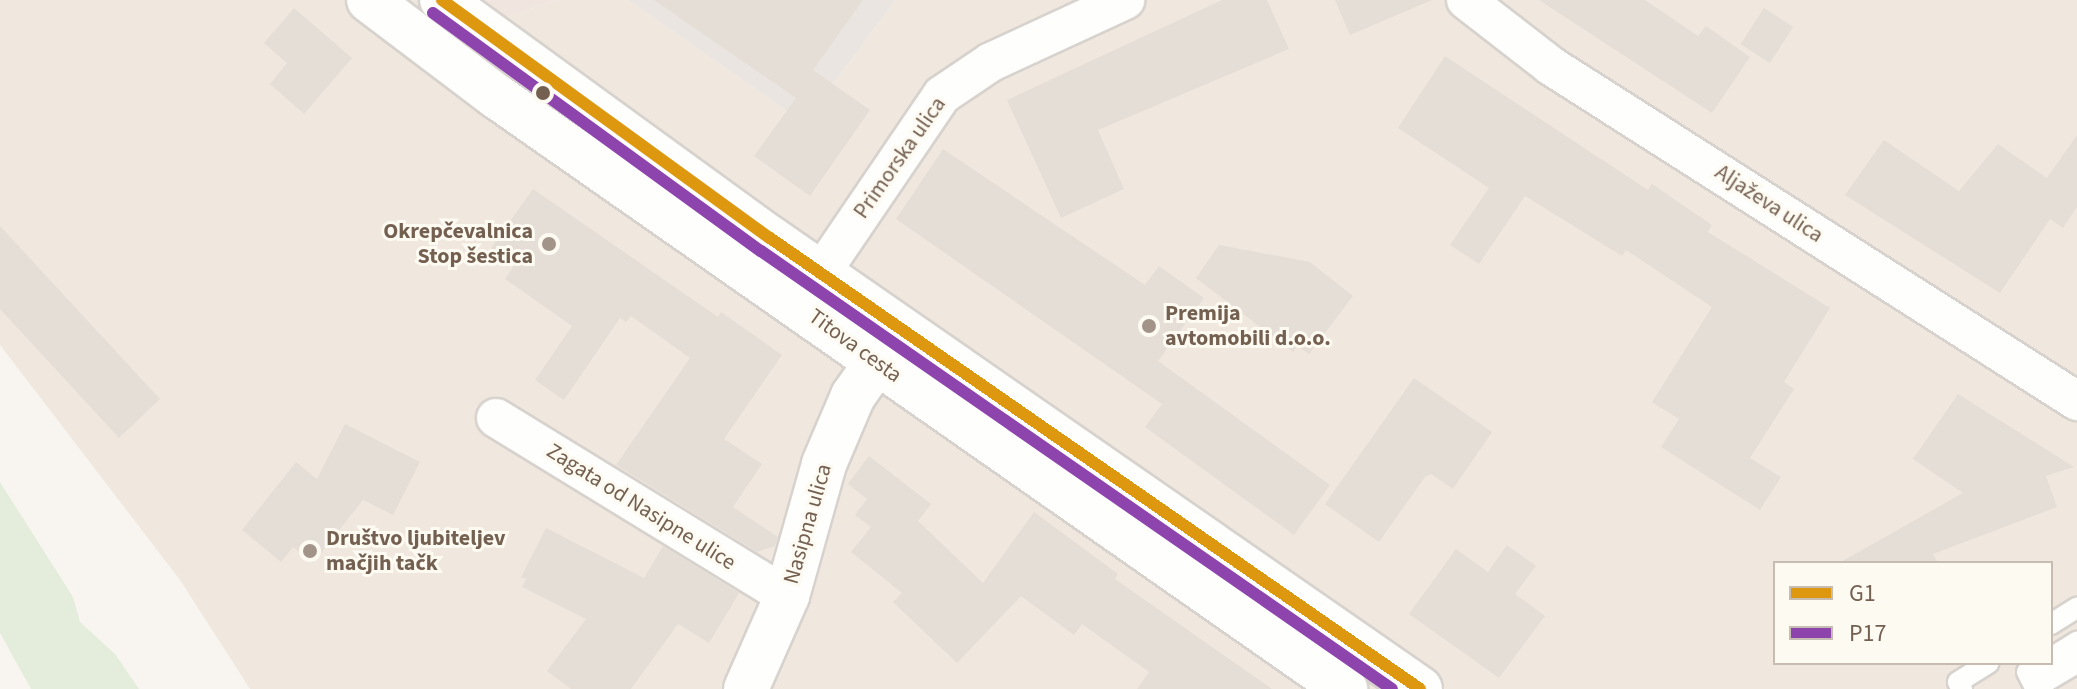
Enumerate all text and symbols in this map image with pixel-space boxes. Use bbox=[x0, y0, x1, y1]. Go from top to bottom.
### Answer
unlabelled marker bbox=[535, 85, 551, 101]
street label: Primorska ulica bbox=[848, 92, 952, 224]
street label: Aljaževa ulica bbox=[1710, 159, 1828, 249]
place label: Okrepčevalnica Stop šestica bbox=[383, 218, 533, 270]
marker: Okrepčevalnica Stop šestica bbox=[540, 235, 558, 253]
place label: Premija avtomobili d.o.o. bbox=[1165, 300, 1331, 352]
street label: Titova cesta bbox=[803, 303, 907, 389]
marker: Premija avtomobili d.o.o. bbox=[1140, 317, 1158, 335]
street label: Zagata od Nasipne ulice bbox=[542, 438, 740, 576]
street label: Nasipna ulica bbox=[778, 461, 838, 587]
place label: Društvo ljubiteljev mačjih tačk bbox=[326, 525, 506, 576]
marker: Društvo ljubiteljev mačjih tačk bbox=[301, 542, 319, 560]
legend bbox=[1773, 561, 2053, 665]
text: G1 bbox=[1849, 576, 1876, 611]
text: P17 bbox=[1849, 616, 1886, 651]

